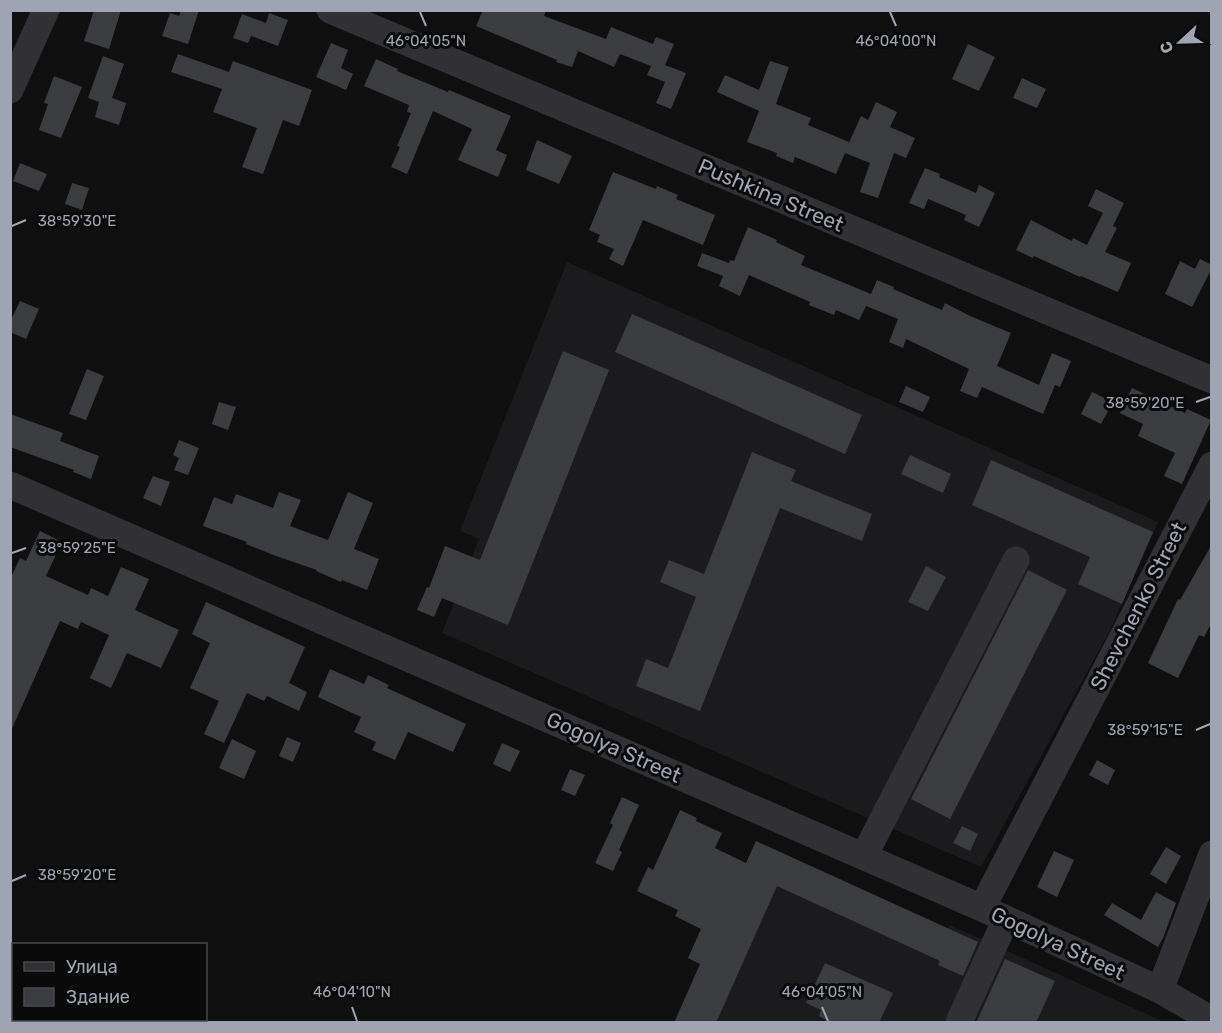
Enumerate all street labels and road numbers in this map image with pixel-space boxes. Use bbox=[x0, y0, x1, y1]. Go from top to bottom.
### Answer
street label: Pushkina Street bbox=[694, 153, 848, 237]
street label: Shevchenko Street bbox=[1085, 518, 1191, 694]
street label: Gogolya Street bbox=[543, 706, 685, 788]
street label: Gogolya Street bbox=[987, 901, 1129, 985]

